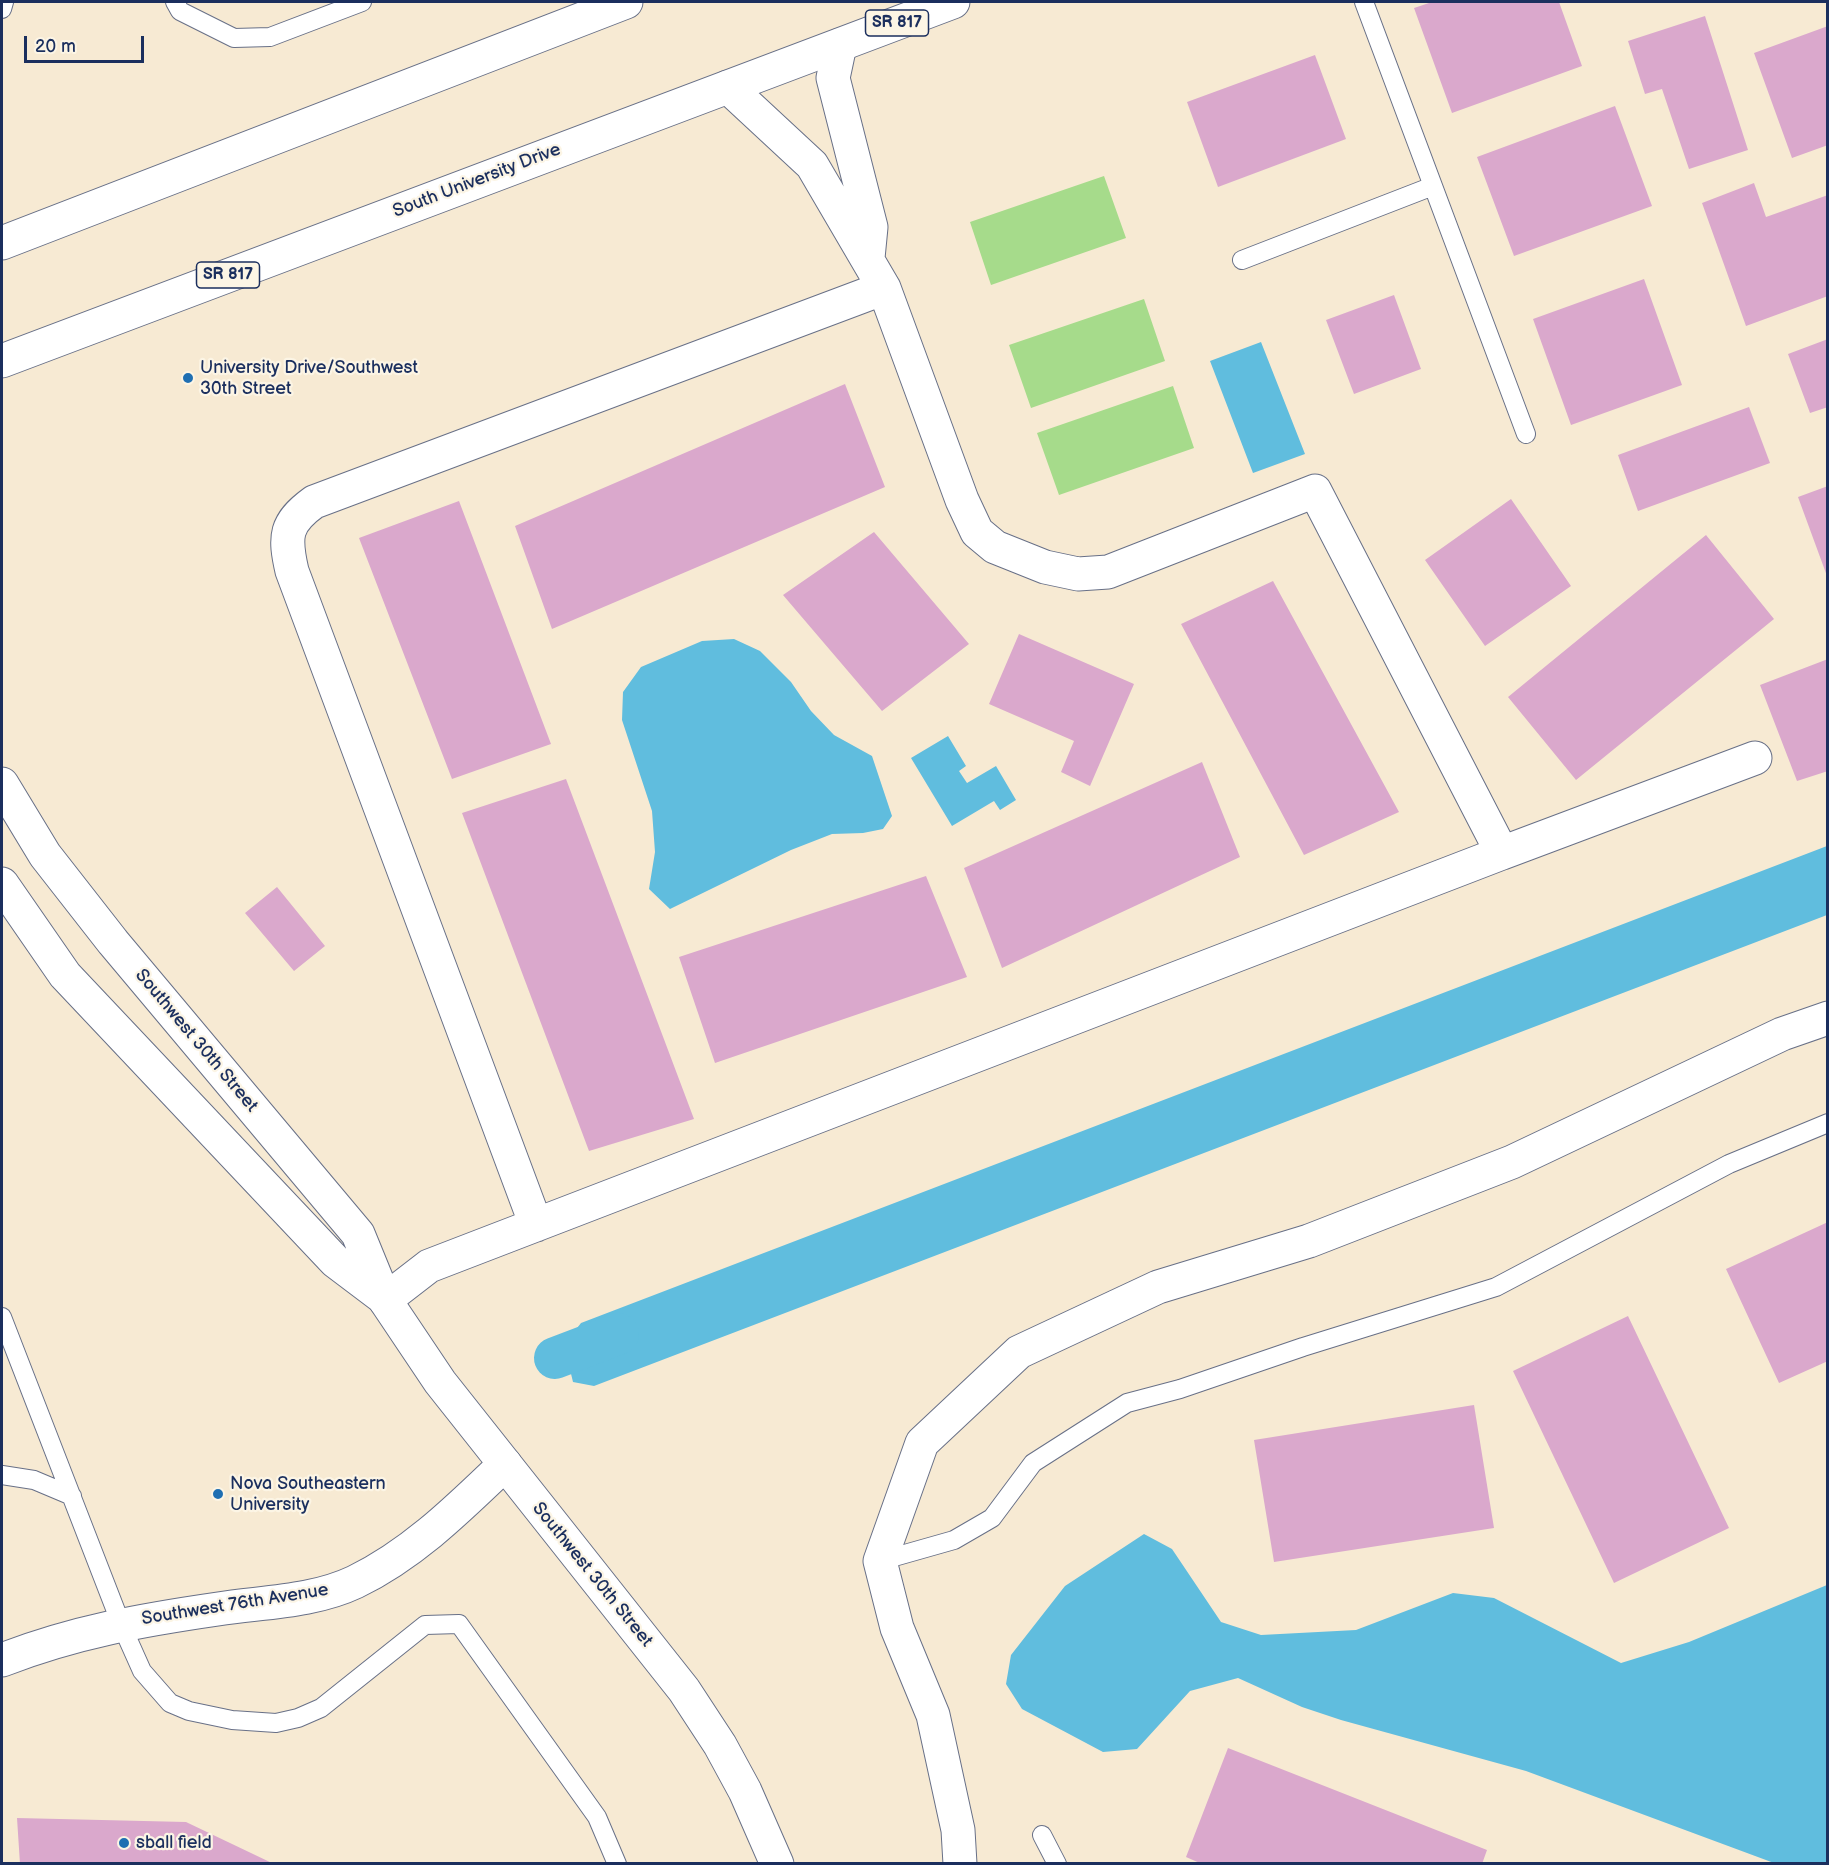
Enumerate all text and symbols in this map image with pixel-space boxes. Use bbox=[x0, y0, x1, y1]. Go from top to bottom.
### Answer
road number: SR 817 bbox=[866, 10, 928, 36]
scale bar bbox=[27, 24, 147, 62]
text: 20 m bbox=[35, 36, 76, 57]
street label: South University Drive bbox=[390, 139, 564, 223]
road number: SR 817 bbox=[196, 262, 260, 288]
place label: University Drive/Southwest 30th Street bbox=[200, 357, 418, 400]
marker: University Drive/Southwest 30th Street bbox=[181, 371, 195, 385]
street label: Southwest 30th Street bbox=[130, 965, 262, 1117]
place label: Nova Southeastern University bbox=[230, 1473, 386, 1516]
marker: Nova Southeastern University bbox=[211, 1487, 225, 1501]
street label: Southwest 30th Street bbox=[527, 1498, 657, 1652]
street label: Southwest 76th Avenue bbox=[140, 1580, 330, 1630]
place label: sball field bbox=[136, 1832, 212, 1854]
marker: sball field bbox=[117, 1836, 131, 1850]

